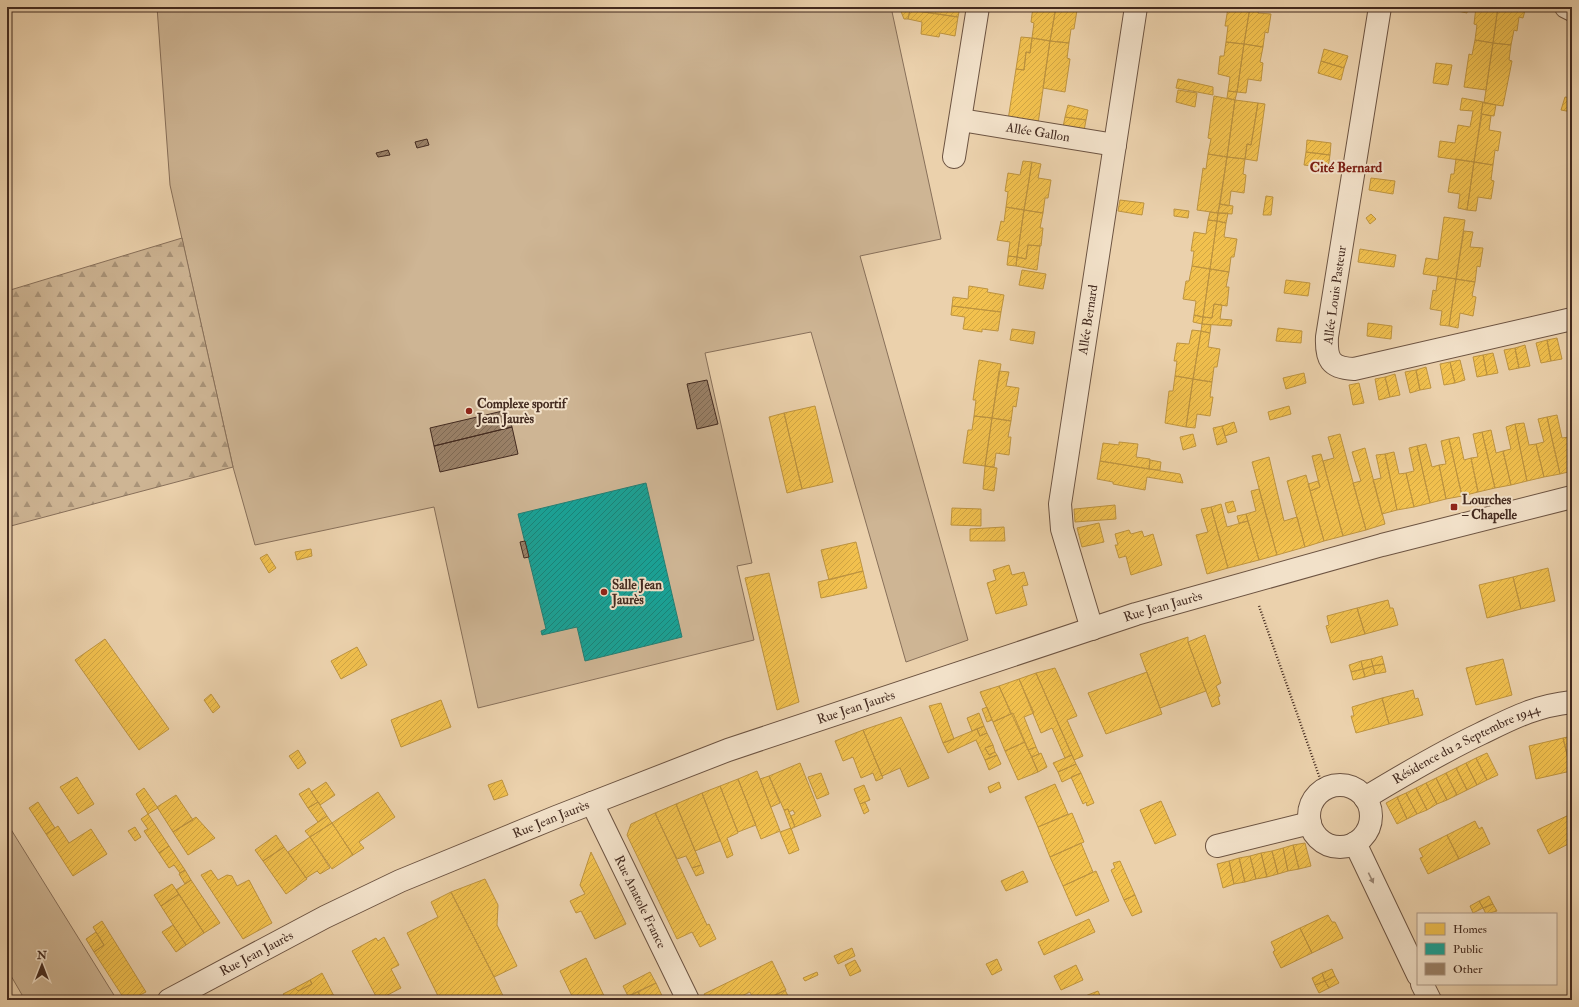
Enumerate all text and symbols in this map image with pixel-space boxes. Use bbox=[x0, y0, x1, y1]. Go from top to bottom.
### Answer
street label: Allée Gallon bbox=[1004, 119, 1071, 146]
district label: Cité Bernard bbox=[1310, 159, 1382, 176]
street label: Allée Louis Pasteur bbox=[1320, 244, 1350, 347]
street label: Allée Bernard bbox=[1075, 283, 1102, 357]
place label: Complexe sportif Jean Jaurès bbox=[476, 396, 569, 428]
marker: Complexe sportif Jean Jaurès bbox=[464, 406, 474, 416]
place label: Lourches – Chapelle bbox=[1461, 492, 1518, 524]
marker: Lourches – Chapelle bbox=[1449, 502, 1459, 512]
place label: Salle Jean Jaurès bbox=[611, 577, 662, 609]
marker: Salle Jean Jaurès bbox=[599, 587, 609, 597]
street label: Rue Jean Jaurès bbox=[1121, 588, 1205, 626]
street label: Rue Jean Jaurès bbox=[815, 687, 898, 728]
street label: Résidence du 2 Septembre 1944 bbox=[1390, 700, 1543, 788]
street label: Rue Jean Jaurès bbox=[510, 797, 592, 842]
street label: Rue Anatole France bbox=[611, 853, 670, 952]
one-way arrow bbox=[1368, 873, 1375, 884]
legend bbox=[1417, 913, 1557, 985]
text: Homes bbox=[1453, 922, 1487, 937]
street label: Rue Jean Jaurès bbox=[217, 927, 296, 980]
text: Public bbox=[1453, 942, 1483, 957]
north arrow bbox=[22, 945, 62, 985]
text: N bbox=[36, 949, 48, 962]
text: Other bbox=[1453, 962, 1483, 977]

